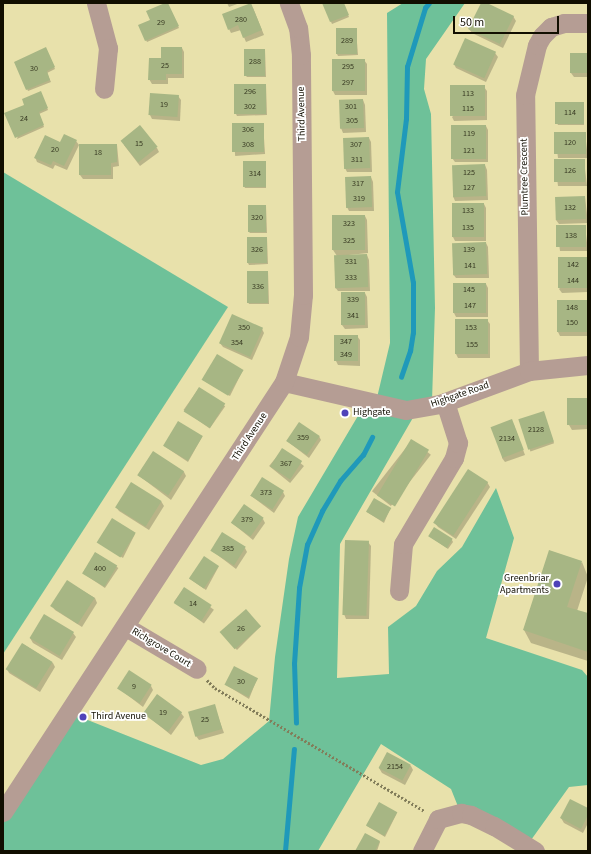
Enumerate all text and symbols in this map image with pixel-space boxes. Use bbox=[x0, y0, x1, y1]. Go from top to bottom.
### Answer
scale bar bbox=[455, 8, 561, 34]
text: 50 m bbox=[460, 14, 484, 31]
house number: 280 bbox=[235, 15, 247, 25]
house number: 29 bbox=[157, 18, 165, 28]
house number: 289 bbox=[341, 36, 353, 46]
house number: 288 bbox=[249, 57, 261, 67]
house number: 25 bbox=[161, 61, 169, 71]
house number: 295 bbox=[342, 62, 354, 72]
house number: 30 bbox=[30, 64, 38, 74]
house number: 297 bbox=[342, 78, 354, 88]
street label: Third Avenue bbox=[296, 86, 308, 142]
house number: 296 bbox=[244, 87, 256, 97]
house number: 113 bbox=[462, 89, 474, 99]
house number: 19 bbox=[160, 100, 168, 110]
house number: 302 bbox=[244, 102, 256, 112]
house number: 301 bbox=[345, 102, 357, 112]
house number: 115 bbox=[462, 104, 474, 114]
house number: 114 bbox=[564, 108, 576, 118]
house number: 24 bbox=[20, 114, 28, 124]
house number: 305 bbox=[346, 116, 358, 126]
house number: 306 bbox=[242, 125, 254, 135]
house number: 119 bbox=[463, 129, 475, 139]
street label: Plumtree Crescent bbox=[518, 138, 532, 216]
house number: 120 bbox=[564, 138, 576, 148]
house number: 15 bbox=[135, 139, 143, 149]
house number: 308 bbox=[242, 140, 254, 150]
house number: 307 bbox=[350, 140, 362, 150]
house number: 20 bbox=[51, 145, 59, 155]
house number: 121 bbox=[463, 146, 475, 156]
house number: 18 bbox=[94, 148, 102, 158]
house number: 311 bbox=[351, 155, 363, 165]
house number: 126 bbox=[564, 166, 576, 176]
house number: 125 bbox=[463, 168, 475, 178]
house number: 314 bbox=[249, 169, 261, 179]
house number: 317 bbox=[352, 179, 364, 189]
house number: 127 bbox=[463, 183, 475, 193]
house number: 319 bbox=[353, 194, 365, 204]
house number: 132 bbox=[564, 203, 576, 213]
house number: 133 bbox=[462, 206, 474, 216]
house number: 320 bbox=[251, 213, 263, 223]
house number: 323 bbox=[343, 219, 355, 229]
house number: 135 bbox=[462, 223, 474, 233]
house number: 138 bbox=[565, 231, 577, 241]
house number: 325 bbox=[343, 236, 355, 246]
house number: 326 bbox=[251, 245, 263, 255]
house number: 139 bbox=[463, 245, 475, 255]
house number: 331 bbox=[345, 257, 357, 267]
house number: 142 bbox=[567, 260, 579, 270]
house number: 141 bbox=[464, 261, 476, 271]
house number: 333 bbox=[345, 273, 357, 283]
house number: 144 bbox=[567, 276, 579, 286]
house number: 336 bbox=[252, 282, 264, 292]
house number: 145 bbox=[463, 285, 475, 295]
house number: 339 bbox=[347, 295, 359, 305]
house number: 147 bbox=[464, 301, 476, 311]
house number: 148 bbox=[566, 303, 578, 313]
house number: 341 bbox=[347, 311, 359, 321]
house number: 150 bbox=[566, 318, 578, 328]
house number: 350 bbox=[238, 323, 250, 333]
house number: 153 bbox=[465, 323, 477, 333]
house number: 347 bbox=[340, 337, 352, 347]
house number: 354 bbox=[231, 338, 243, 348]
house number: 155 bbox=[466, 340, 478, 350]
house number: 349 bbox=[340, 350, 352, 360]
street label: Highgate Road bbox=[429, 379, 491, 411]
place label: Highgate bbox=[353, 407, 390, 419]
marker: Highgate bbox=[340, 408, 350, 418]
street label: Third Avenue bbox=[230, 411, 270, 463]
house number: 2128 bbox=[528, 425, 544, 435]
house number: 359 bbox=[297, 433, 309, 443]
house number: 2134 bbox=[499, 434, 515, 444]
house number: 367 bbox=[280, 459, 292, 469]
house number: 373 bbox=[260, 488, 272, 498]
house number: 379 bbox=[241, 515, 253, 525]
house number: 385 bbox=[222, 544, 234, 554]
house number: 400 bbox=[94, 564, 106, 574]
place label: Greenbriar Apartments bbox=[500, 572, 549, 596]
marker: Greenbriar Apartments bbox=[552, 579, 562, 589]
house number: 14 bbox=[189, 599, 197, 609]
house number: 26 bbox=[237, 624, 245, 634]
street label: Richgrove Court bbox=[129, 626, 193, 670]
house number: 30 bbox=[237, 677, 245, 687]
house number: 9 bbox=[132, 682, 136, 692]
house number: 19 bbox=[159, 708, 167, 718]
place label: Third Avenue bbox=[91, 711, 146, 723]
marker: Third Avenue bbox=[78, 712, 88, 722]
house number: 25 bbox=[201, 715, 209, 725]
house number: 2154 bbox=[387, 762, 403, 772]

